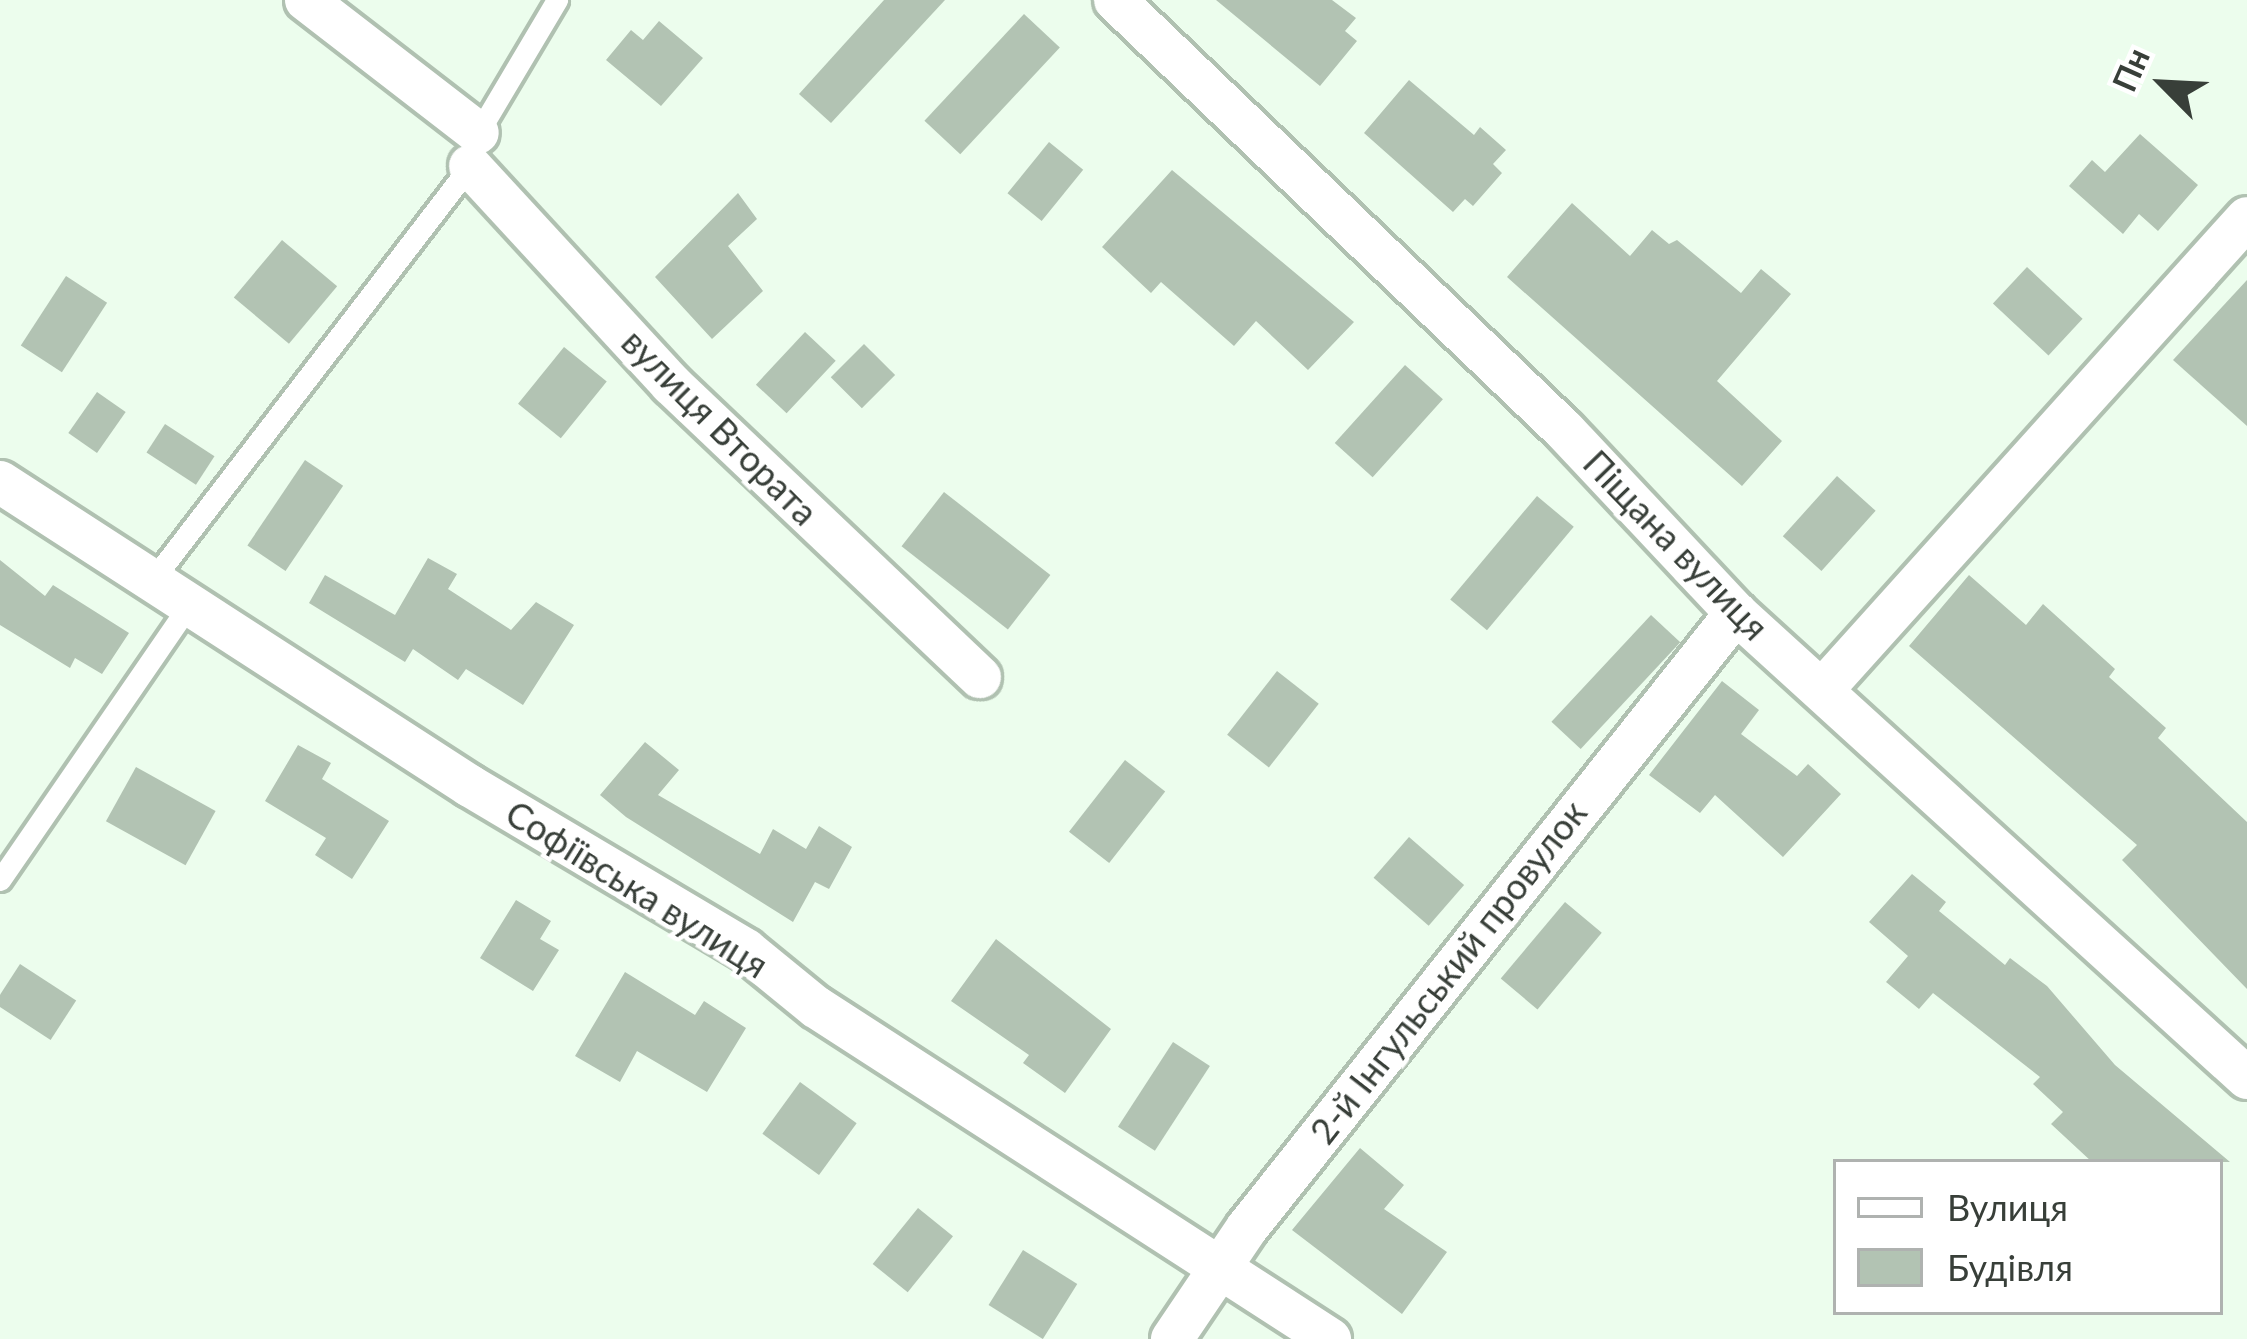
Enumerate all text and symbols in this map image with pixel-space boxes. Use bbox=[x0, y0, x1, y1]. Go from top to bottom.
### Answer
north arrow bbox=[2103, 24, 2223, 144]
text: Пн bbox=[2103, 42, 2157, 97]
street label: вулиця Втората bbox=[613, 320, 827, 534]
street label: Піщана вулиця bbox=[1575, 441, 1777, 649]
street label: Софіївська вулиця bbox=[498, 791, 776, 987]
street label: 2-й Інгульський провулок bbox=[1301, 792, 1595, 1152]
legend bbox=[1833, 1159, 2223, 1315]
text: Вулиця bbox=[1947, 1185, 2068, 1229]
text: Будівля bbox=[1947, 1245, 2073, 1289]

